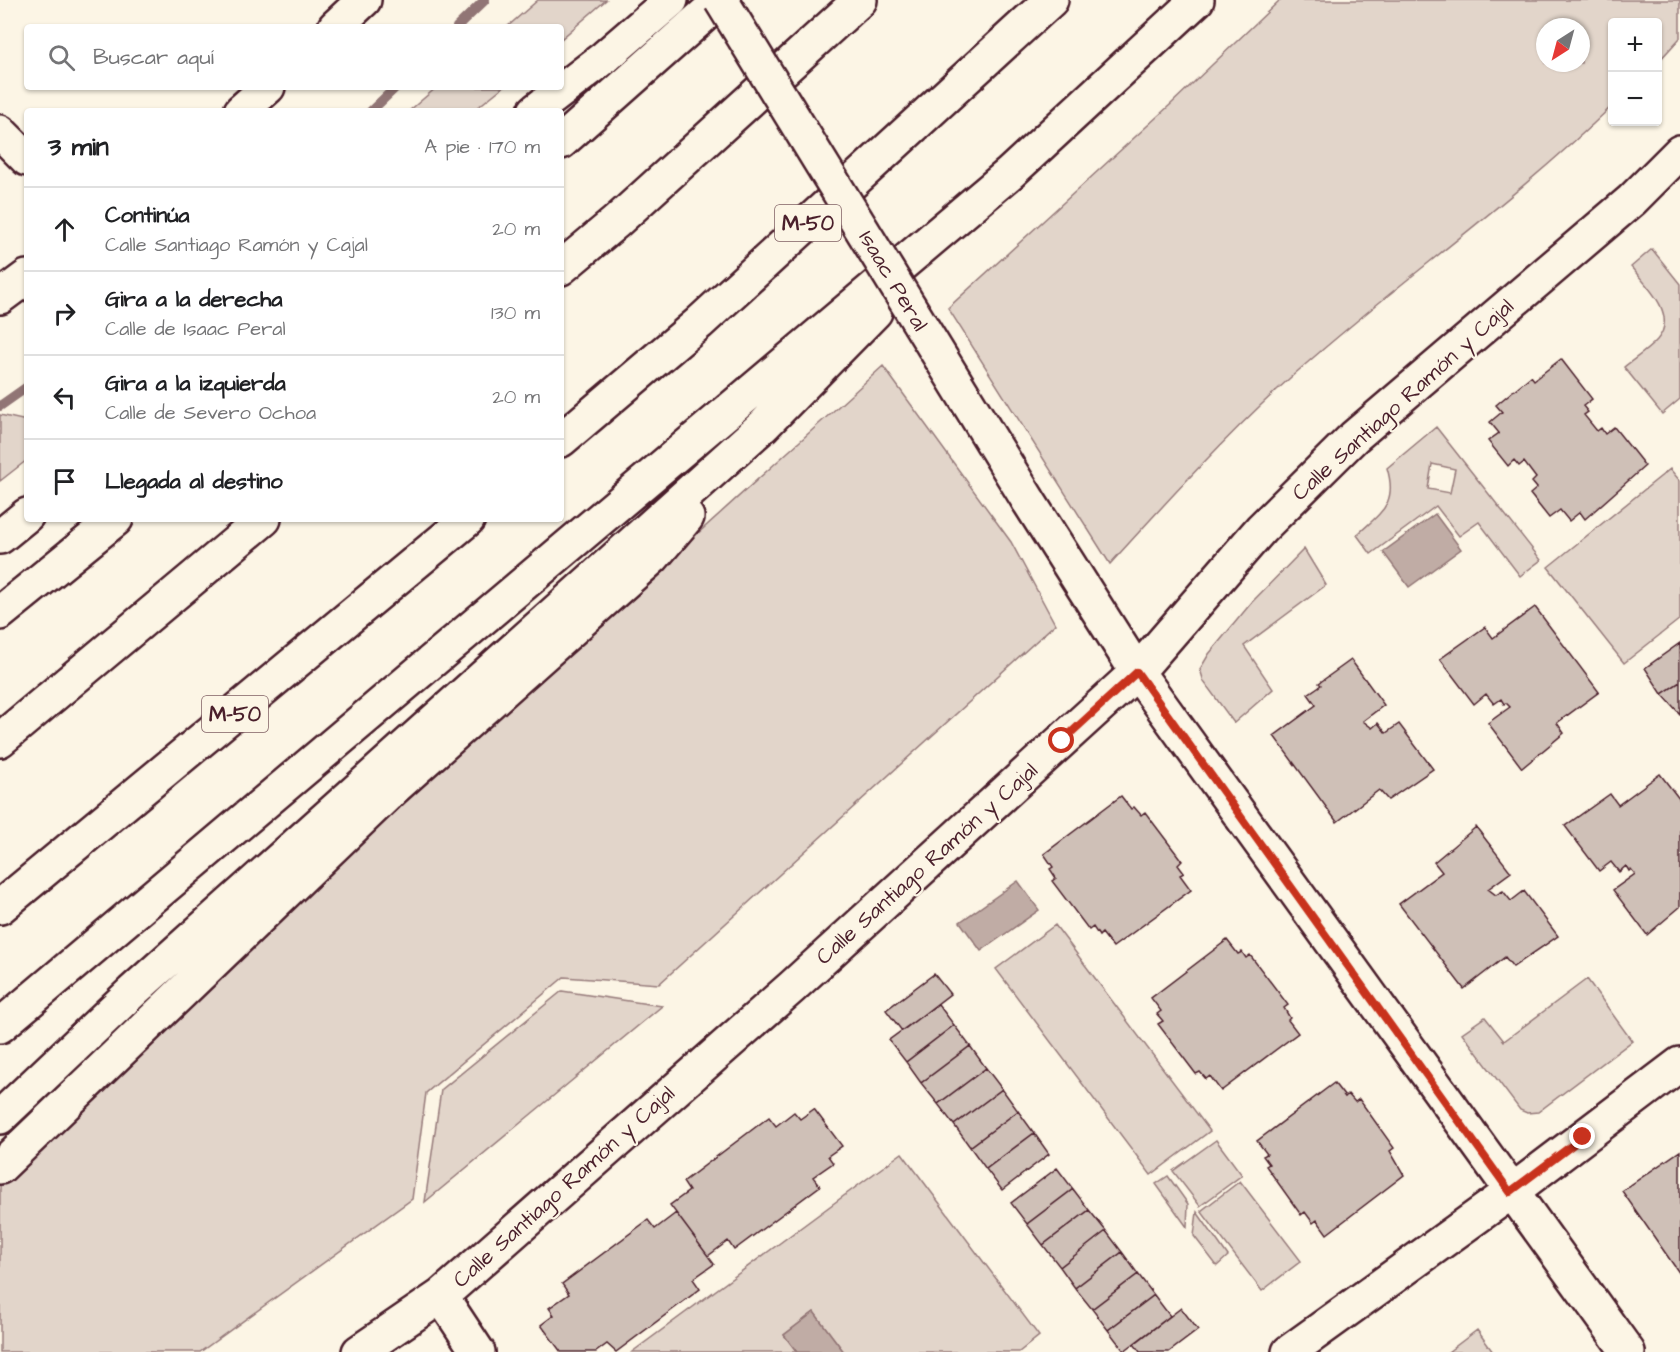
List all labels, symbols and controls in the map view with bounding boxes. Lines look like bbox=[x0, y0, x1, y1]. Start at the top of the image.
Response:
north arrow bbox=[1536, 18, 1590, 72]
map controls bbox=[1608, 18, 1662, 126]
button: + bbox=[1608, 18, 1662, 72]
search box bbox=[24, 24, 564, 90]
icon: search bbox=[45, 41, 78, 74]
text: Buscar aquí bbox=[93, 42, 214, 73]
button: − bbox=[1608, 72, 1662, 126]
text: 3 min bbox=[48, 129, 109, 165]
text: A pie · 170 m bbox=[424, 133, 540, 161]
text: Continúa bbox=[105, 200, 190, 231]
road number: M-50 bbox=[775, 205, 841, 241]
icon: ahead bbox=[48, 213, 81, 246]
text: 20 m bbox=[492, 215, 540, 243]
street label: Isaac Peral bbox=[851, 225, 935, 337]
text: Calle Santiago Ramón y Cajal bbox=[105, 231, 368, 259]
text: Gira a la derecha bbox=[105, 284, 282, 315]
street label: Calle Santiago Ramón y Cajal bbox=[1285, 292, 1521, 509]
icon: right bbox=[48, 297, 81, 330]
text: 130 m bbox=[491, 299, 540, 327]
text: Calle de Isaac Peral bbox=[105, 315, 286, 343]
text: Gira a la izquierda bbox=[105, 368, 286, 399]
icon: left bbox=[48, 381, 81, 414]
text: 20 m bbox=[492, 383, 540, 411]
text: Calle de Severo Ochoa bbox=[105, 399, 316, 427]
icon: arrive bbox=[48, 465, 81, 498]
text: Llegada al destino bbox=[105, 466, 283, 497]
road number: M-50 bbox=[202, 696, 268, 732]
route start bbox=[1048, 727, 1074, 753]
street label: Calle Santiago Ramón y Cajal bbox=[809, 756, 1045, 973]
street label: Calle Santiago Ramón y Cajal bbox=[446, 1079, 682, 1296]
route end bbox=[1569, 1123, 1595, 1149]

